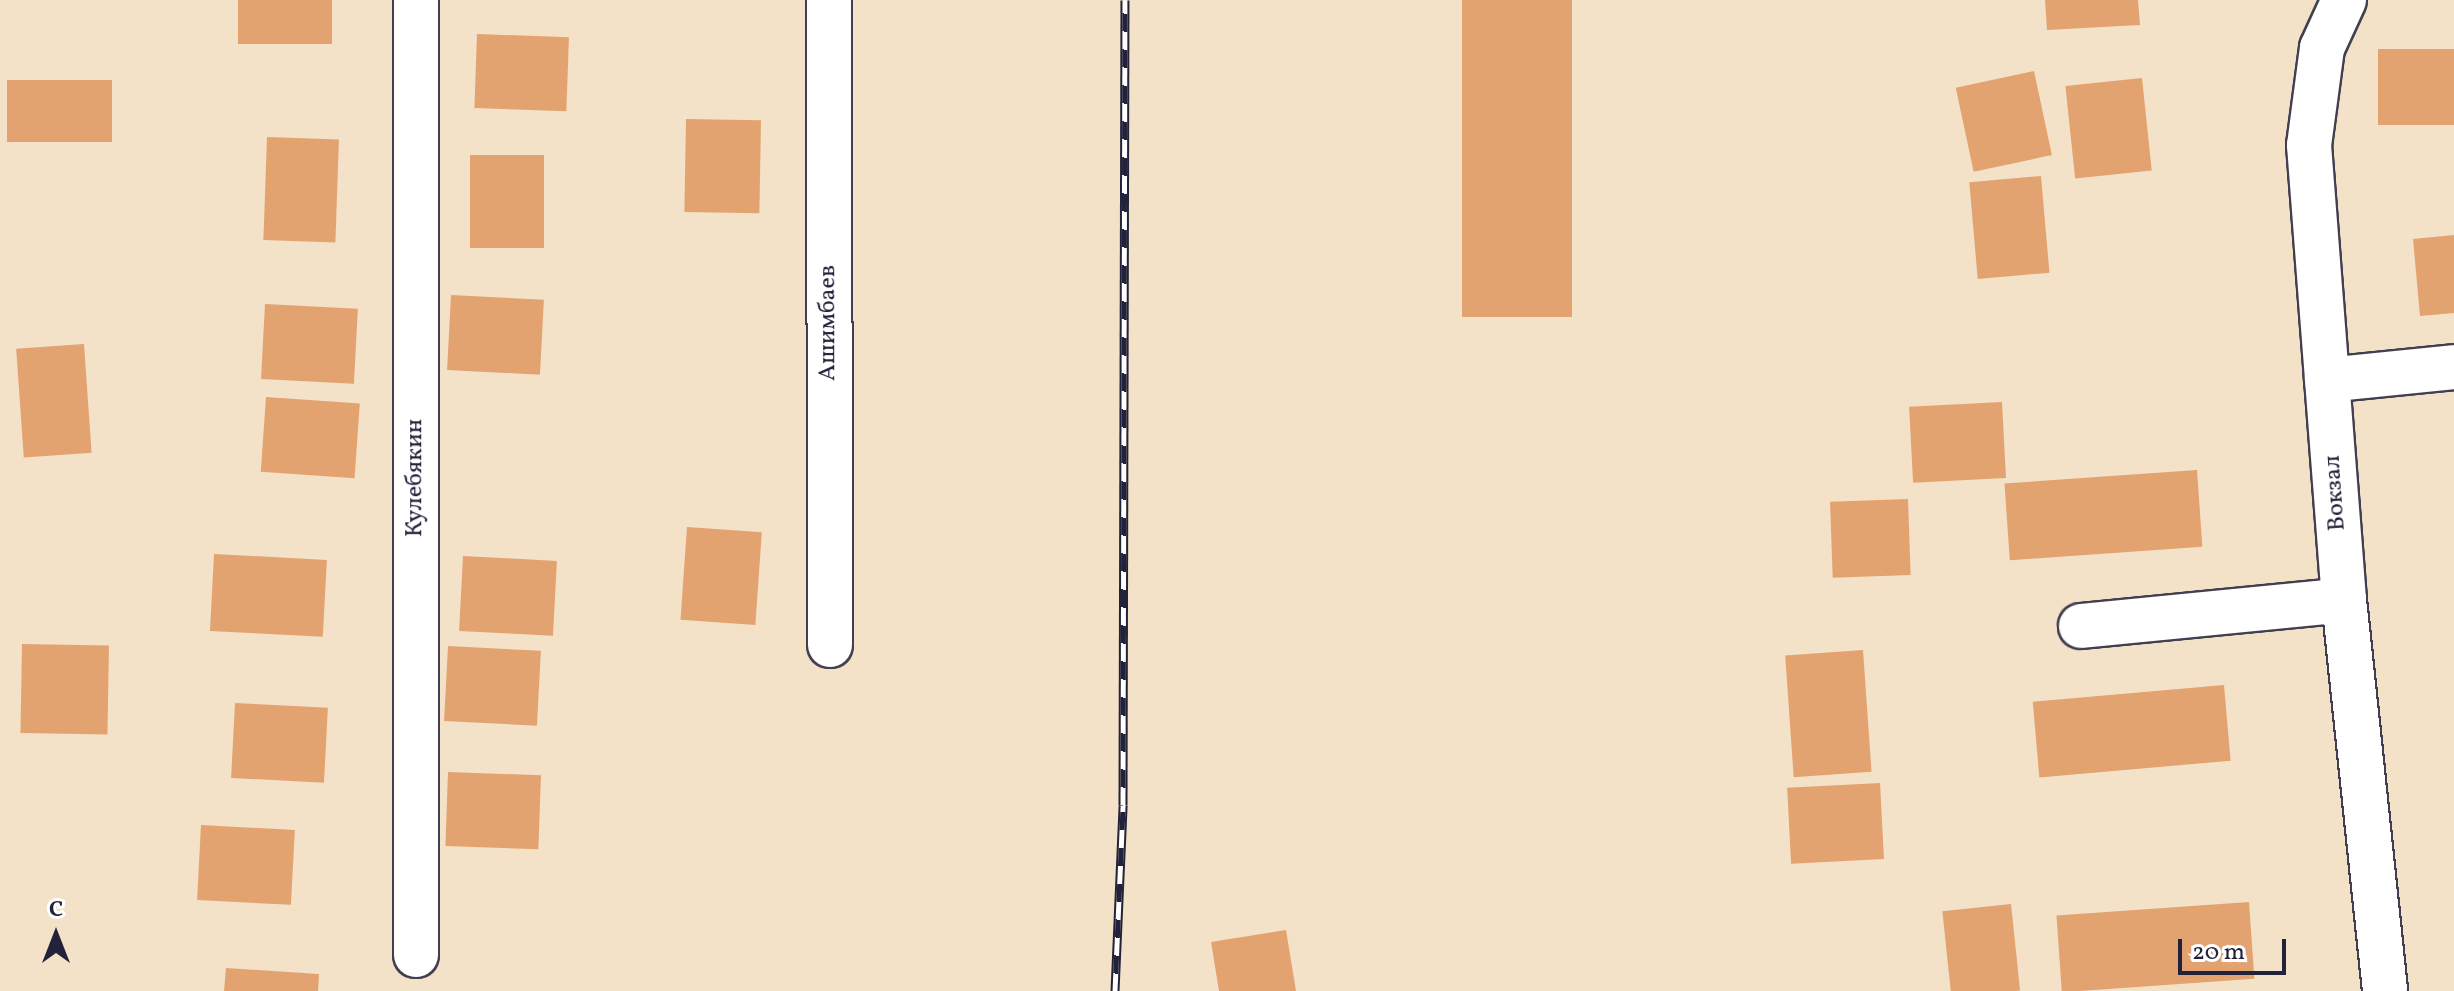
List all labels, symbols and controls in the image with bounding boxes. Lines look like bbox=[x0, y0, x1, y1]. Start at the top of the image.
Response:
street label: Ашимбаев bbox=[815, 265, 843, 381]
street label: Кулебякин bbox=[402, 419, 430, 537]
street label: Вокзал bbox=[2319, 454, 2353, 532]
north arrow bbox=[16, 895, 96, 975]
text: С bbox=[49, 895, 63, 926]
scale bar bbox=[2182, 923, 2290, 973]
text: 20 m bbox=[2192, 936, 2245, 970]

